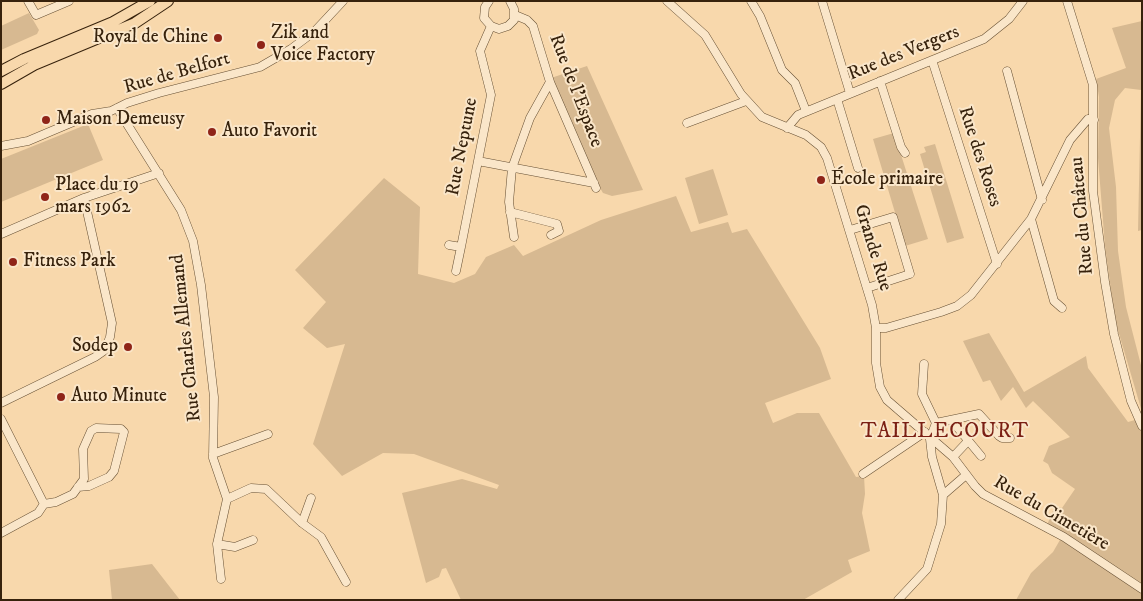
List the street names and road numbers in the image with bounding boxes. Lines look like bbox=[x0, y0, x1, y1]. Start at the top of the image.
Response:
street label: Rue des Vergers bbox=[845, 21, 963, 87]
street label: Rue de l'Espace bbox=[543, 31, 607, 151]
street label: Rue de Belfort bbox=[121, 48, 233, 100]
street label: Rue Neptune bbox=[442, 96, 484, 198]
street label: Rue des Roses bbox=[952, 104, 1006, 210]
street label: Rue du Château bbox=[1066, 156, 1100, 276]
street label: Grande Rue bbox=[848, 202, 896, 294]
street label: Rue Charles Allemand bbox=[167, 253, 207, 423]
street label: Rue du Cimetière bbox=[989, 472, 1113, 556]

